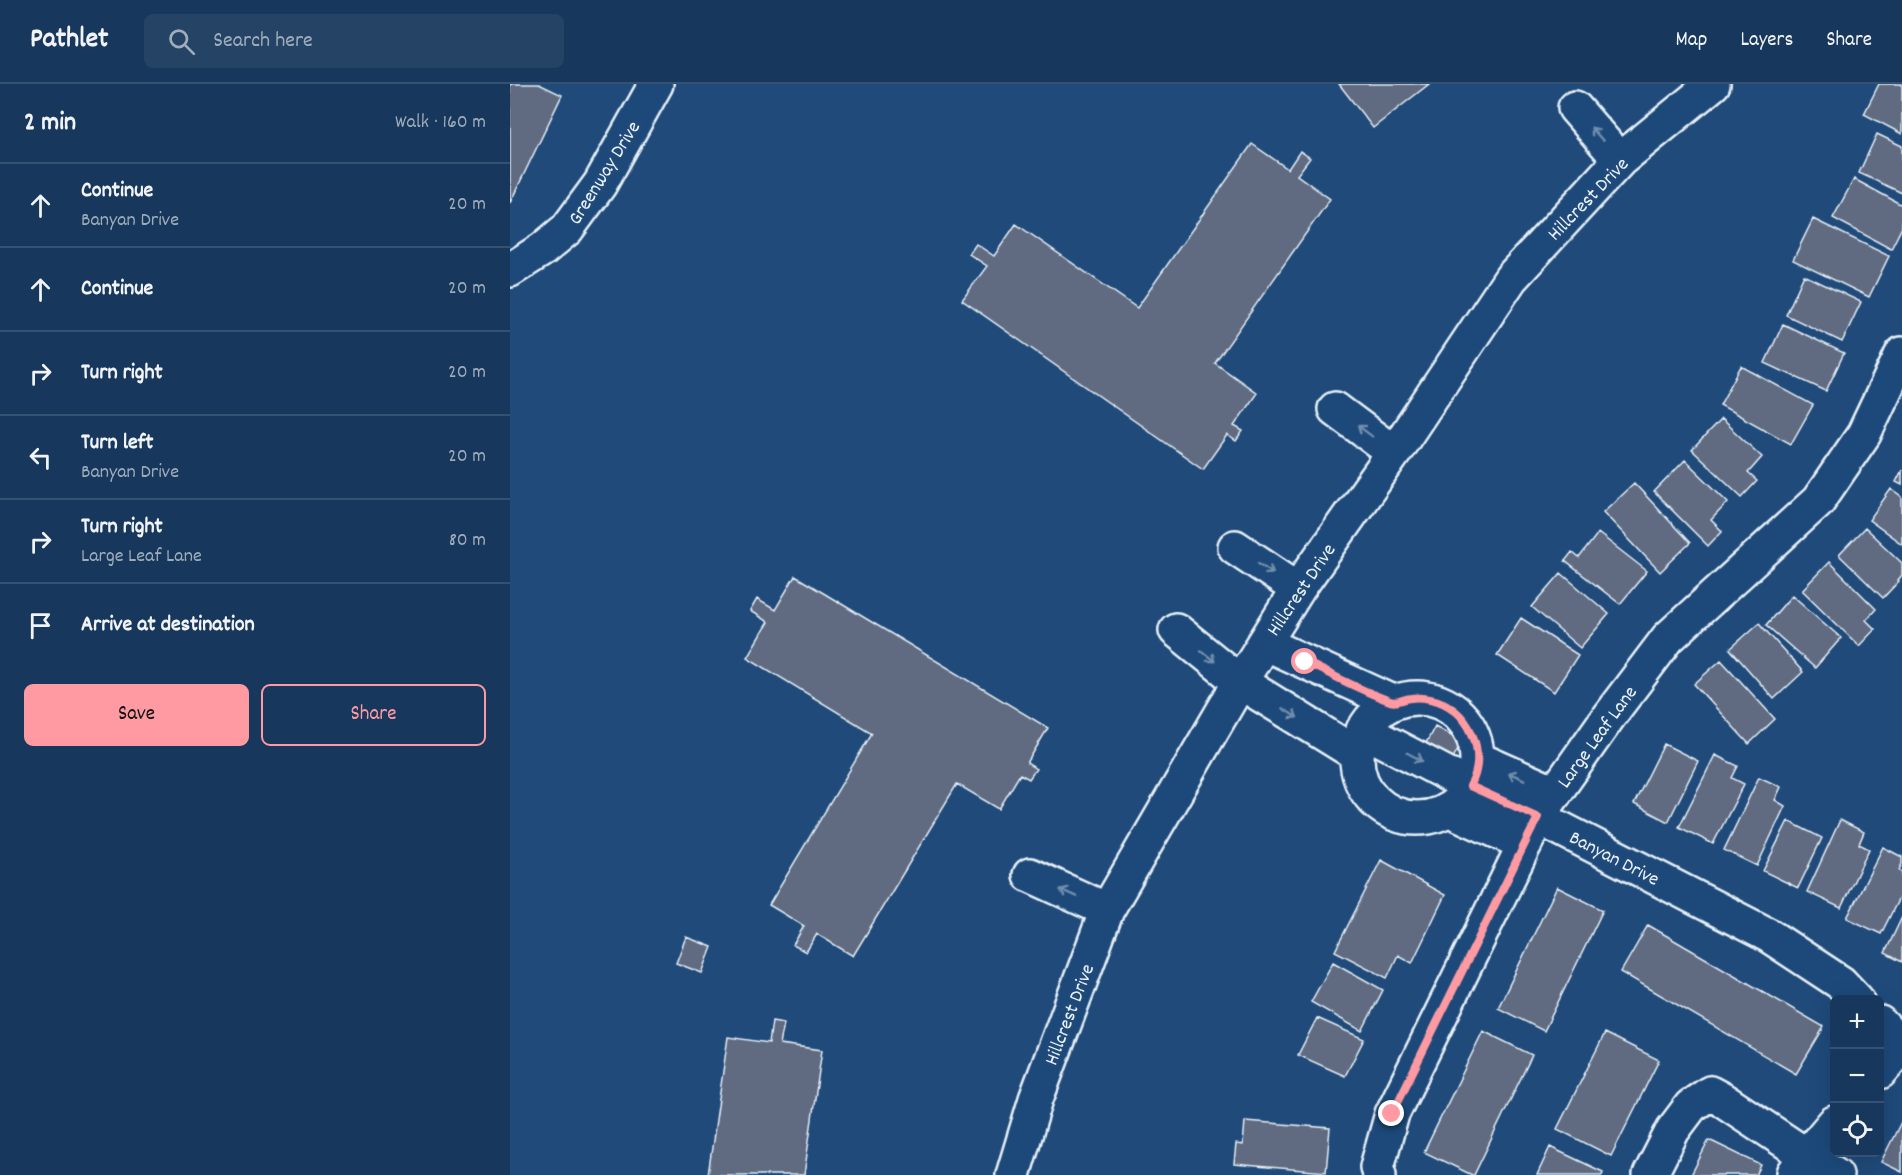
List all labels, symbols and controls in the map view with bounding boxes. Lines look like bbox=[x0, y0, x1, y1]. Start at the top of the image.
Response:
search box bbox=[144, 14, 564, 68]
text: Pathlet bbox=[30, 21, 108, 61]
icon: search bbox=[165, 25, 198, 58]
text: Search here bbox=[213, 26, 313, 57]
text: Map bbox=[1676, 26, 1707, 56]
text: Layers bbox=[1740, 26, 1793, 56]
text: Share bbox=[1826, 26, 1872, 56]
text: 2 min bbox=[24, 105, 76, 142]
text: Walk · 160 m bbox=[395, 109, 486, 137]
street label: Greenway Drive bbox=[562, 116, 649, 231]
one-way arrow bbox=[1591, 126, 1604, 142]
street label: Hillcrest Drive bbox=[1542, 152, 1636, 248]
text: Continue bbox=[81, 176, 153, 207]
icon: ahead bbox=[24, 189, 57, 222]
text: 20 m bbox=[448, 191, 486, 219]
text: Banyan Drive bbox=[81, 207, 179, 235]
icon: ahead bbox=[24, 273, 57, 306]
text: Continue bbox=[81, 274, 153, 305]
text: 20 m bbox=[448, 275, 486, 303]
icon: right bbox=[24, 357, 57, 390]
text: Turn right bbox=[81, 358, 163, 389]
text: 20 m bbox=[448, 359, 486, 387]
one-way arrow bbox=[1357, 424, 1373, 437]
text: Turn left bbox=[81, 428, 153, 459]
icon: left bbox=[24, 441, 57, 474]
text: 20 m bbox=[448, 443, 486, 471]
text: Banyan Drive bbox=[81, 459, 179, 487]
text: Turn right bbox=[81, 512, 163, 543]
icon: right bbox=[24, 525, 57, 558]
text: 80 m bbox=[449, 527, 486, 555]
street label: Hillcrest Drive bbox=[1261, 538, 1344, 643]
text: Large Leaf Lane bbox=[81, 543, 202, 571]
one-way arrow bbox=[1258, 562, 1274, 574]
icon: arrive bbox=[24, 609, 57, 642]
text: Arrive at destination bbox=[81, 610, 255, 641]
route start bbox=[1291, 648, 1317, 674]
one-way arrow bbox=[1200, 649, 1215, 663]
street label: Large Leaf Lane bbox=[1552, 681, 1645, 795]
button: Save bbox=[24, 684, 249, 746]
button: Share bbox=[261, 684, 486, 746]
one-way arrow bbox=[1281, 707, 1298, 719]
one-way arrow bbox=[1406, 751, 1423, 763]
one-way arrow bbox=[1508, 770, 1526, 781]
street label: Banyan Drive bbox=[1564, 825, 1664, 894]
one-way arrow bbox=[1060, 886, 1078, 898]
street label: Hillcrest Drive bbox=[1039, 960, 1103, 1070]
map controls bbox=[1830, 995, 1884, 1157]
button: + bbox=[1830, 995, 1884, 1049]
button: − bbox=[1830, 1049, 1884, 1103]
route end bbox=[1378, 1100, 1404, 1126]
button: locate bbox=[1830, 1103, 1884, 1157]

